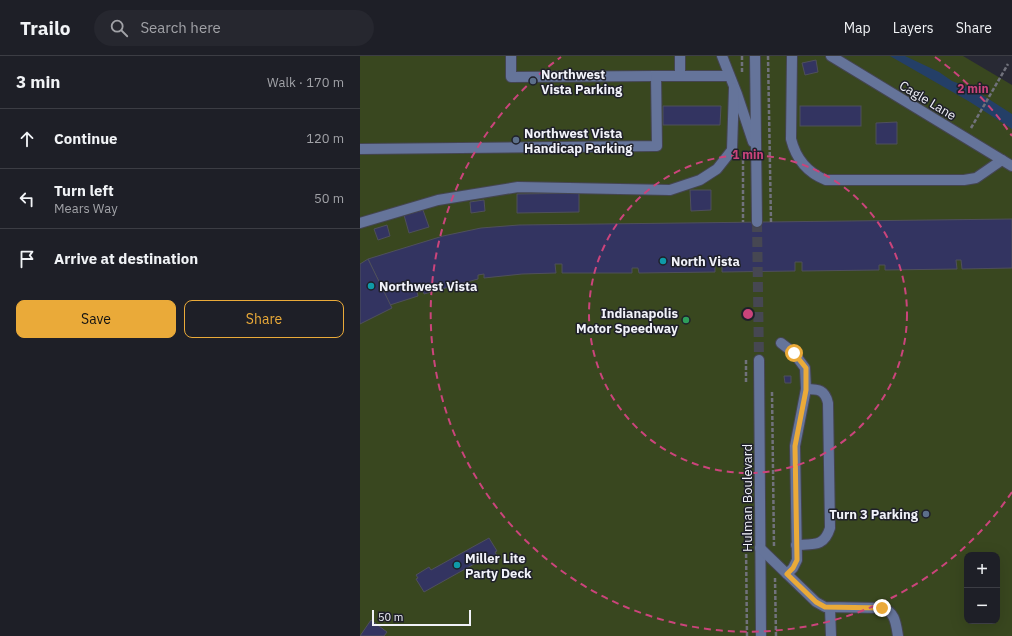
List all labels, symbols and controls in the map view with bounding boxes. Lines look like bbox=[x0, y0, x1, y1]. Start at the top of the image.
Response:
search box bbox=[94, 10, 374, 46]
text: Trailo bbox=[20, 16, 70, 40]
icon: search bbox=[108, 17, 130, 39]
text: Search here bbox=[140, 18, 221, 37]
text: Map bbox=[844, 19, 871, 37]
text: Layers bbox=[893, 19, 934, 37]
text: Share bbox=[956, 19, 992, 37]
place label: Northwest Vista Parking bbox=[541, 66, 623, 98]
text: 3 min bbox=[16, 71, 60, 93]
text: Walk · 170 m bbox=[267, 74, 344, 91]
marker: Northwest Vista Parking bbox=[528, 76, 538, 86]
street label: Cagle Lane bbox=[896, 77, 959, 124]
text: 2 min bbox=[957, 81, 989, 96]
place label: Northwest Vista Handicap Parking bbox=[524, 125, 633, 157]
icon: ahead bbox=[16, 128, 38, 150]
text: Continue bbox=[54, 129, 118, 148]
text: 120 m bbox=[306, 130, 344, 147]
marker: Northwest Vista Handicap Parking bbox=[511, 135, 521, 145]
text: 1 min bbox=[732, 147, 764, 162]
text: Turn left bbox=[54, 181, 114, 200]
icon: left bbox=[16, 188, 38, 210]
text: 50 m bbox=[314, 190, 344, 207]
text: Mears Way bbox=[54, 200, 118, 217]
icon: arrive bbox=[16, 248, 38, 270]
text: Arrive at destination bbox=[54, 249, 198, 268]
place label: North Vista bbox=[671, 253, 740, 270]
marker: North Vista bbox=[658, 256, 668, 266]
place label: Northwest Vista bbox=[379, 278, 477, 295]
marker: Northwest Vista bbox=[366, 281, 376, 291]
button: Save bbox=[16, 300, 176, 338]
button: Share bbox=[184, 300, 344, 338]
place label: Indianapolis Motor Speedway bbox=[576, 305, 678, 337]
centre of rings bbox=[741, 307, 755, 321]
marker: Indianapolis Motor Speedway bbox=[681, 315, 691, 325]
route start bbox=[785, 344, 803, 362]
street label: Hulman Boulevard bbox=[739, 444, 756, 552]
place label: Turn 3 Parking bbox=[829, 506, 919, 523]
marker: Turn 3 Parking bbox=[921, 509, 931, 519]
place label: Miller Lite Party Deck bbox=[465, 550, 532, 582]
map controls bbox=[964, 552, 1000, 624]
button: + bbox=[964, 552, 1000, 588]
marker: Miller Lite Party Deck bbox=[452, 560, 462, 570]
button: − bbox=[964, 588, 1000, 624]
route end bbox=[873, 599, 891, 617]
scale bar bbox=[372, 608, 471, 627]
text: 50 m bbox=[378, 610, 403, 624]

